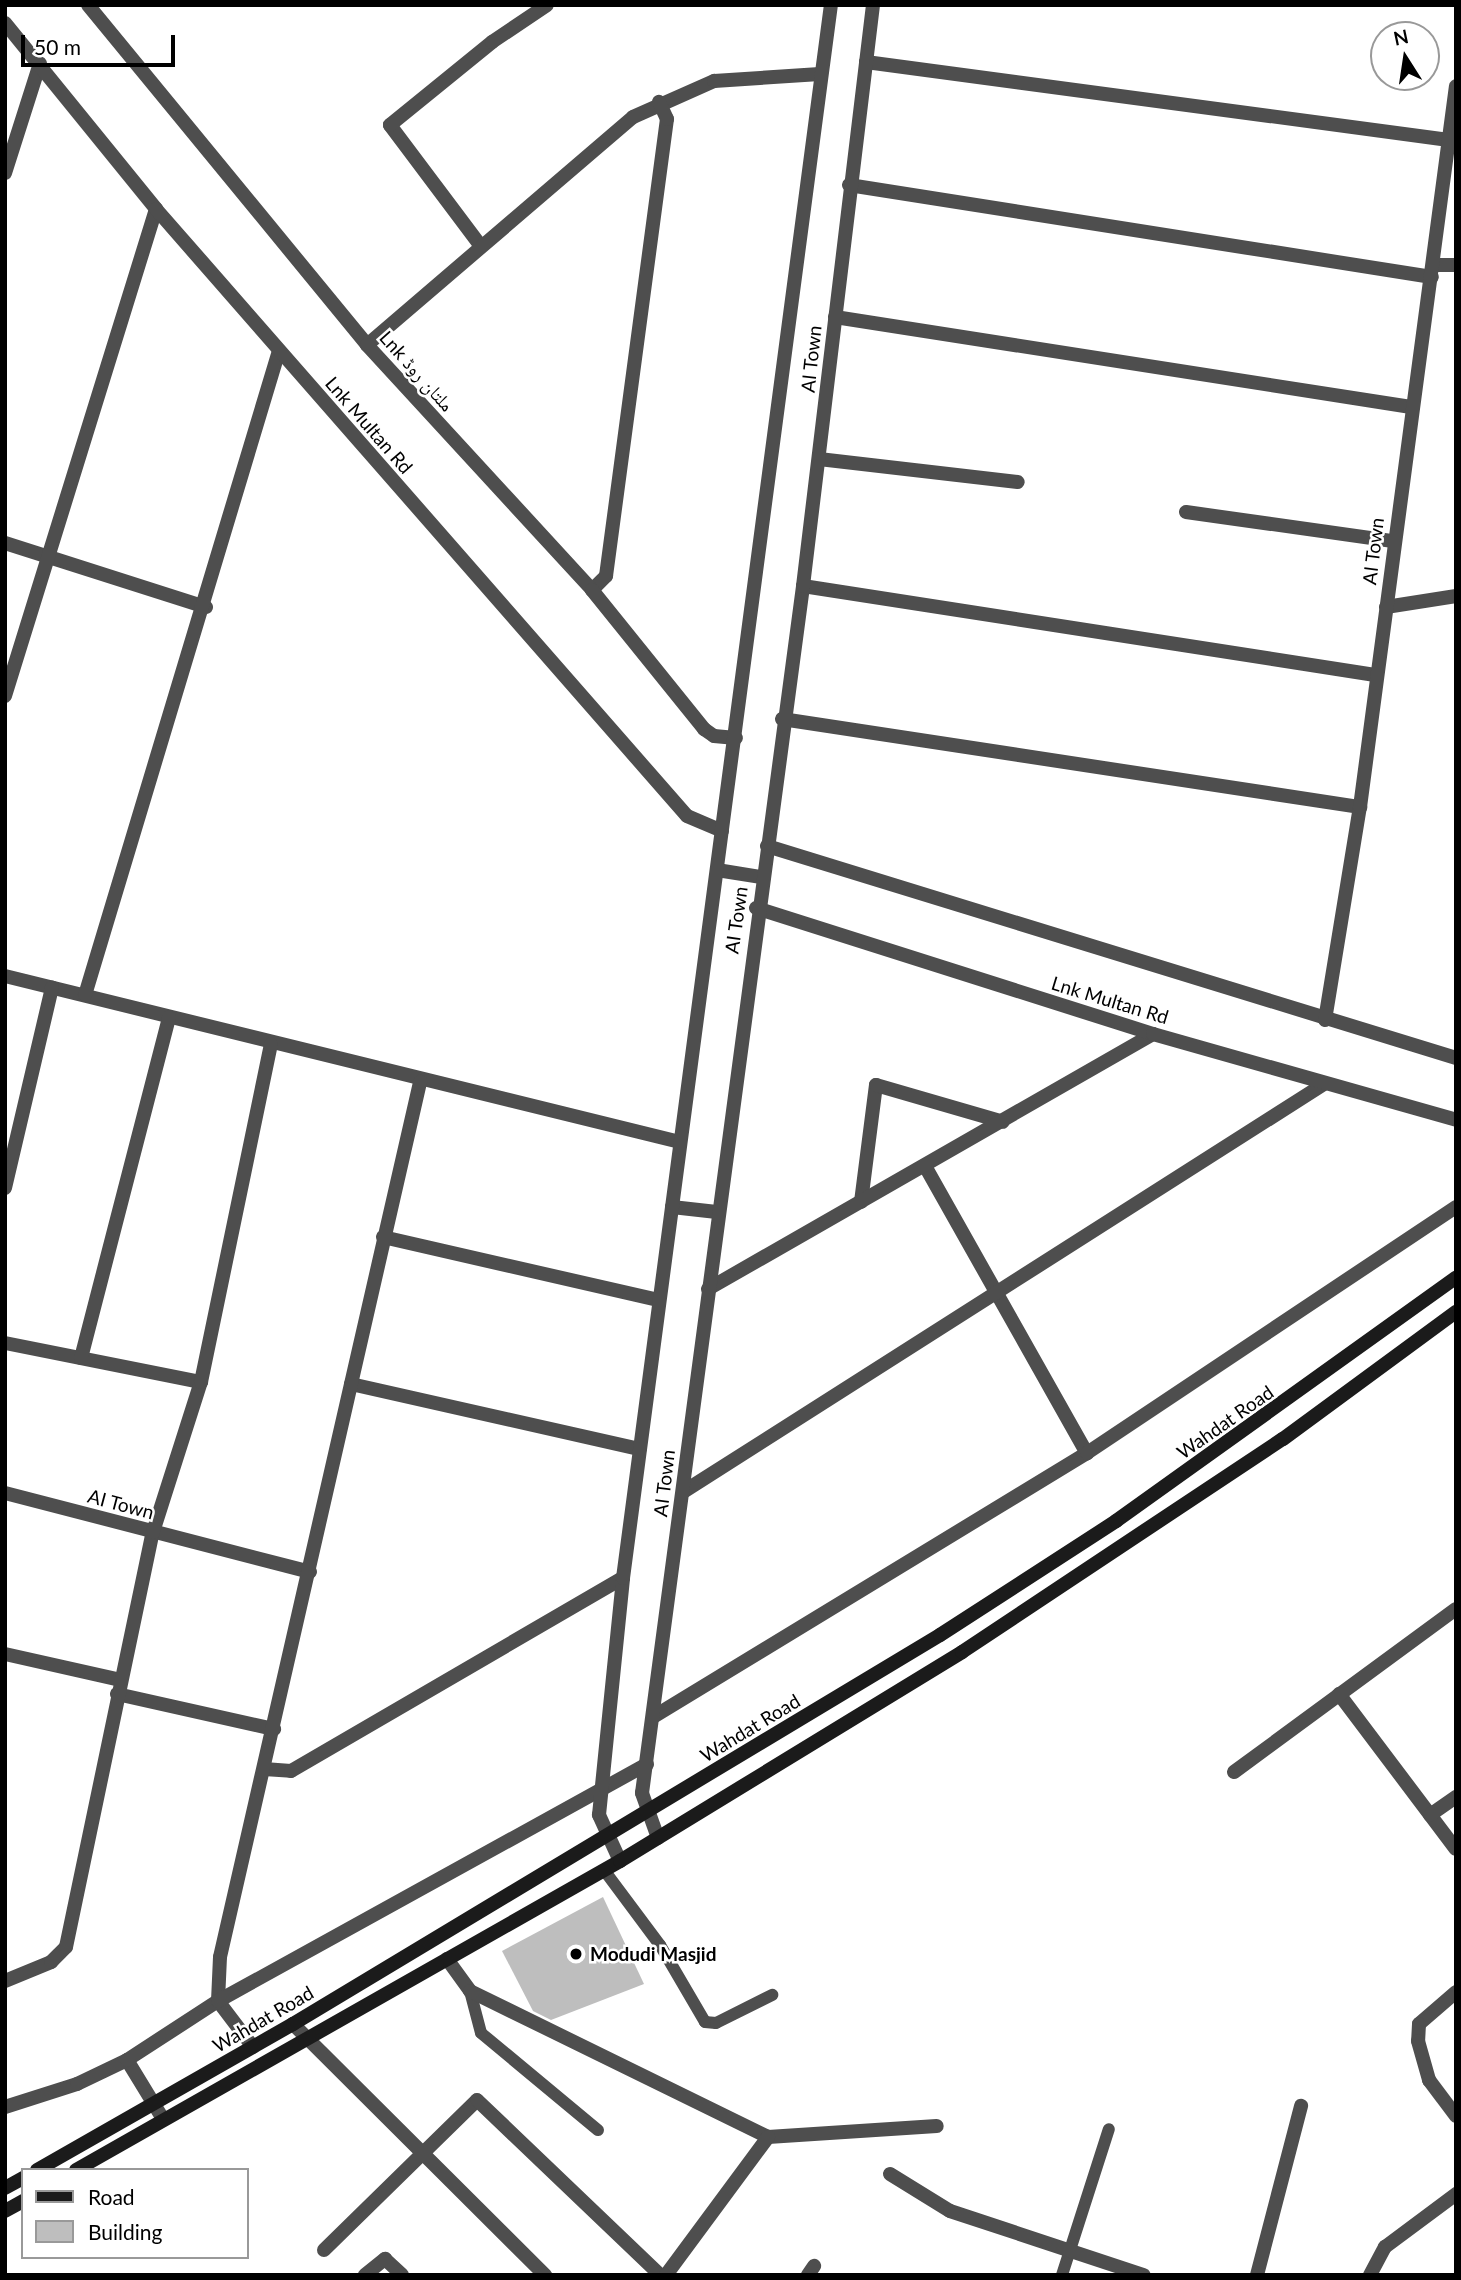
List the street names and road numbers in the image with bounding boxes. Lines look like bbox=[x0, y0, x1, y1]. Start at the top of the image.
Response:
street label: AI Town bbox=[796, 324, 826, 394]
street label: Lnk ملتان روڈ bbox=[375, 326, 459, 416]
street label: Lnk Multan Rd bbox=[321, 372, 417, 478]
street label: AI Town bbox=[1358, 516, 1388, 586]
street label: AI Town bbox=[720, 885, 752, 955]
street label: Lnk Multan Rd bbox=[1049, 971, 1171, 1029]
street label: Wahdat Road bbox=[1172, 1380, 1278, 1464]
street label: AI Town bbox=[649, 1448, 679, 1518]
street label: AI Town bbox=[85, 1484, 157, 1524]
street label: Wahdat Road bbox=[696, 1689, 804, 1767]
street label: Wahdat Road bbox=[209, 1981, 317, 2057]

